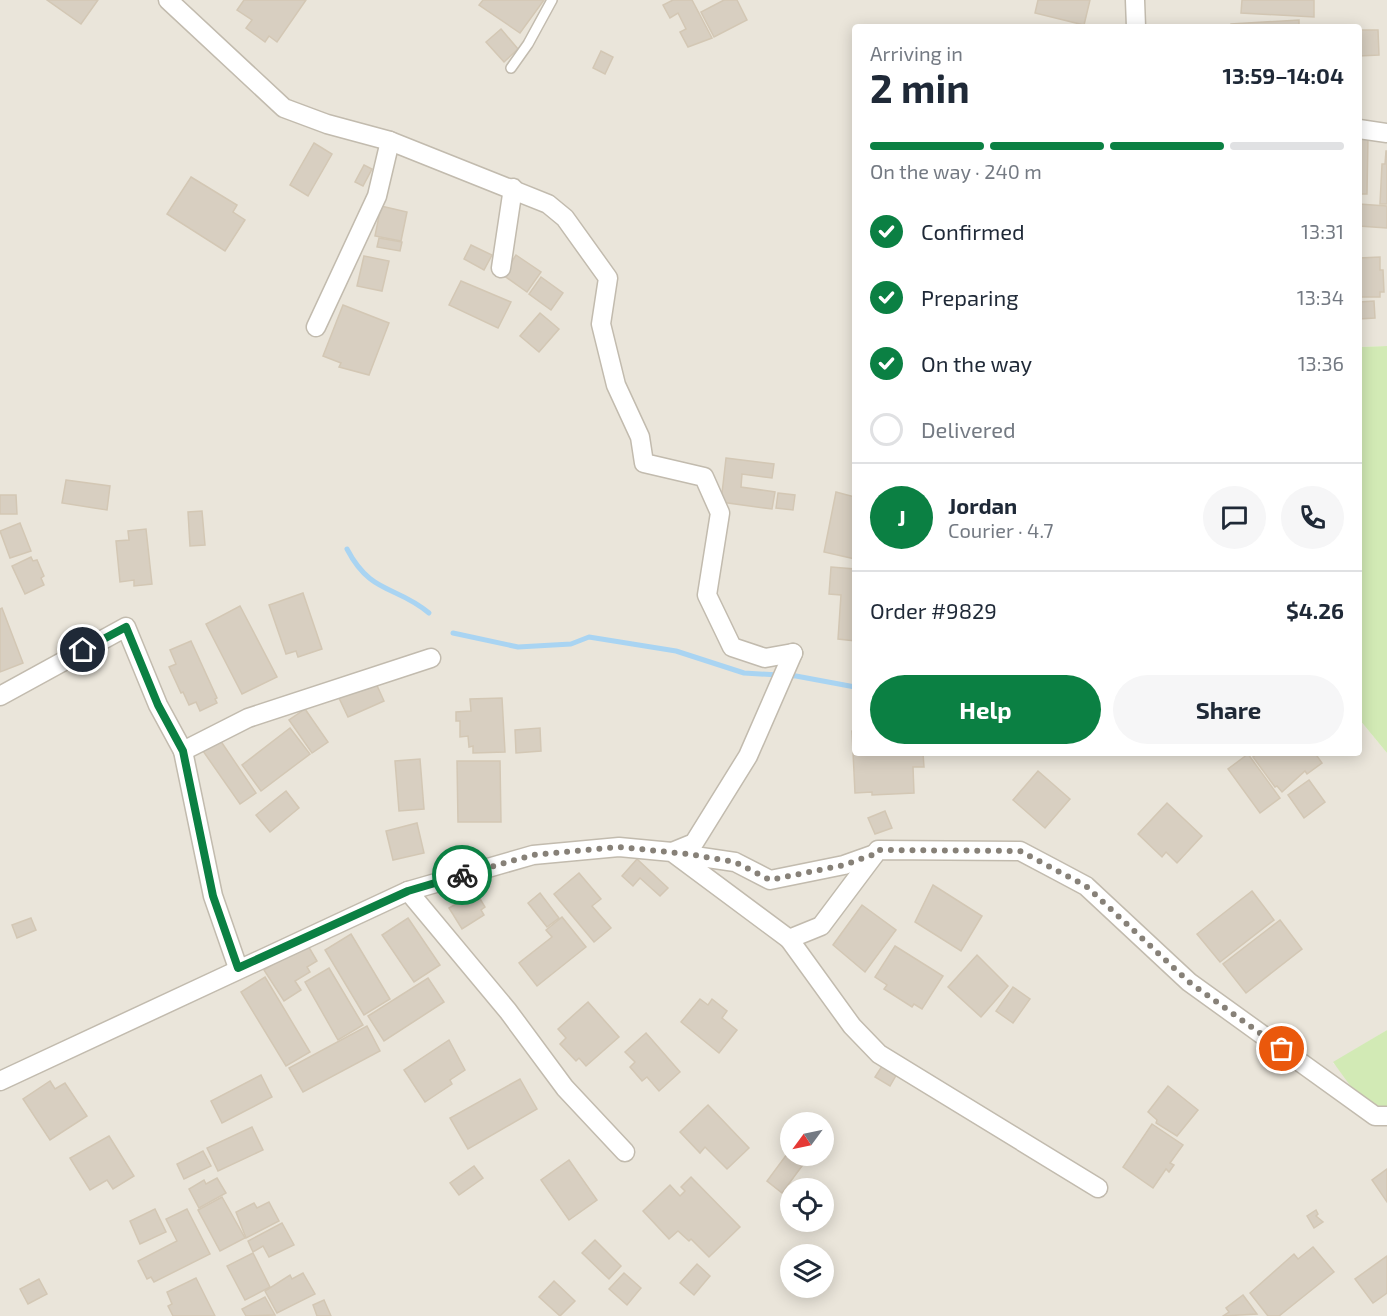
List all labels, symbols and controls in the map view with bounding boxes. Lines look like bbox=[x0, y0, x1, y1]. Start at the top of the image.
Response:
text: Arriving in bbox=[870, 41, 963, 65]
text: 13:59–14:04 bbox=[1223, 62, 1344, 88]
text: 2 min bbox=[870, 64, 970, 111]
text: On the way · 240 m bbox=[870, 159, 1042, 183]
icon: check bbox=[870, 215, 903, 248]
text: Confirmed bbox=[921, 218, 1025, 244]
text: 13:31 bbox=[1301, 219, 1344, 243]
icon: check bbox=[870, 281, 903, 314]
text: Preparing bbox=[921, 284, 1019, 310]
text: 13:34 bbox=[1297, 285, 1344, 309]
icon: check bbox=[870, 347, 903, 380]
text: On the way bbox=[921, 350, 1032, 376]
text: 13:36 bbox=[1298, 351, 1344, 375]
text: Delivered bbox=[921, 416, 1016, 442]
button: chat bbox=[1203, 486, 1266, 549]
button: phone bbox=[1281, 486, 1344, 549]
text: Jordan bbox=[948, 492, 1017, 518]
text: J bbox=[897, 504, 906, 530]
text: Courier · 4.7 bbox=[948, 518, 1054, 542]
text: Order #9829 bbox=[870, 597, 997, 623]
text: $4.26 bbox=[1286, 597, 1344, 623]
pin bbox=[57, 624, 108, 675]
icon: home bbox=[66, 633, 99, 666]
button: Help bbox=[870, 675, 1101, 744]
button: Share bbox=[1113, 675, 1344, 744]
courier bbox=[432, 845, 492, 905]
icon: bike bbox=[446, 859, 479, 892]
pin bbox=[1256, 1023, 1307, 1074]
icon: bag bbox=[1265, 1032, 1298, 1065]
north arrow bbox=[780, 1112, 834, 1166]
map controls bbox=[780, 1112, 834, 1298]
button: locate bbox=[780, 1178, 834, 1232]
button: layers bbox=[780, 1244, 834, 1298]

